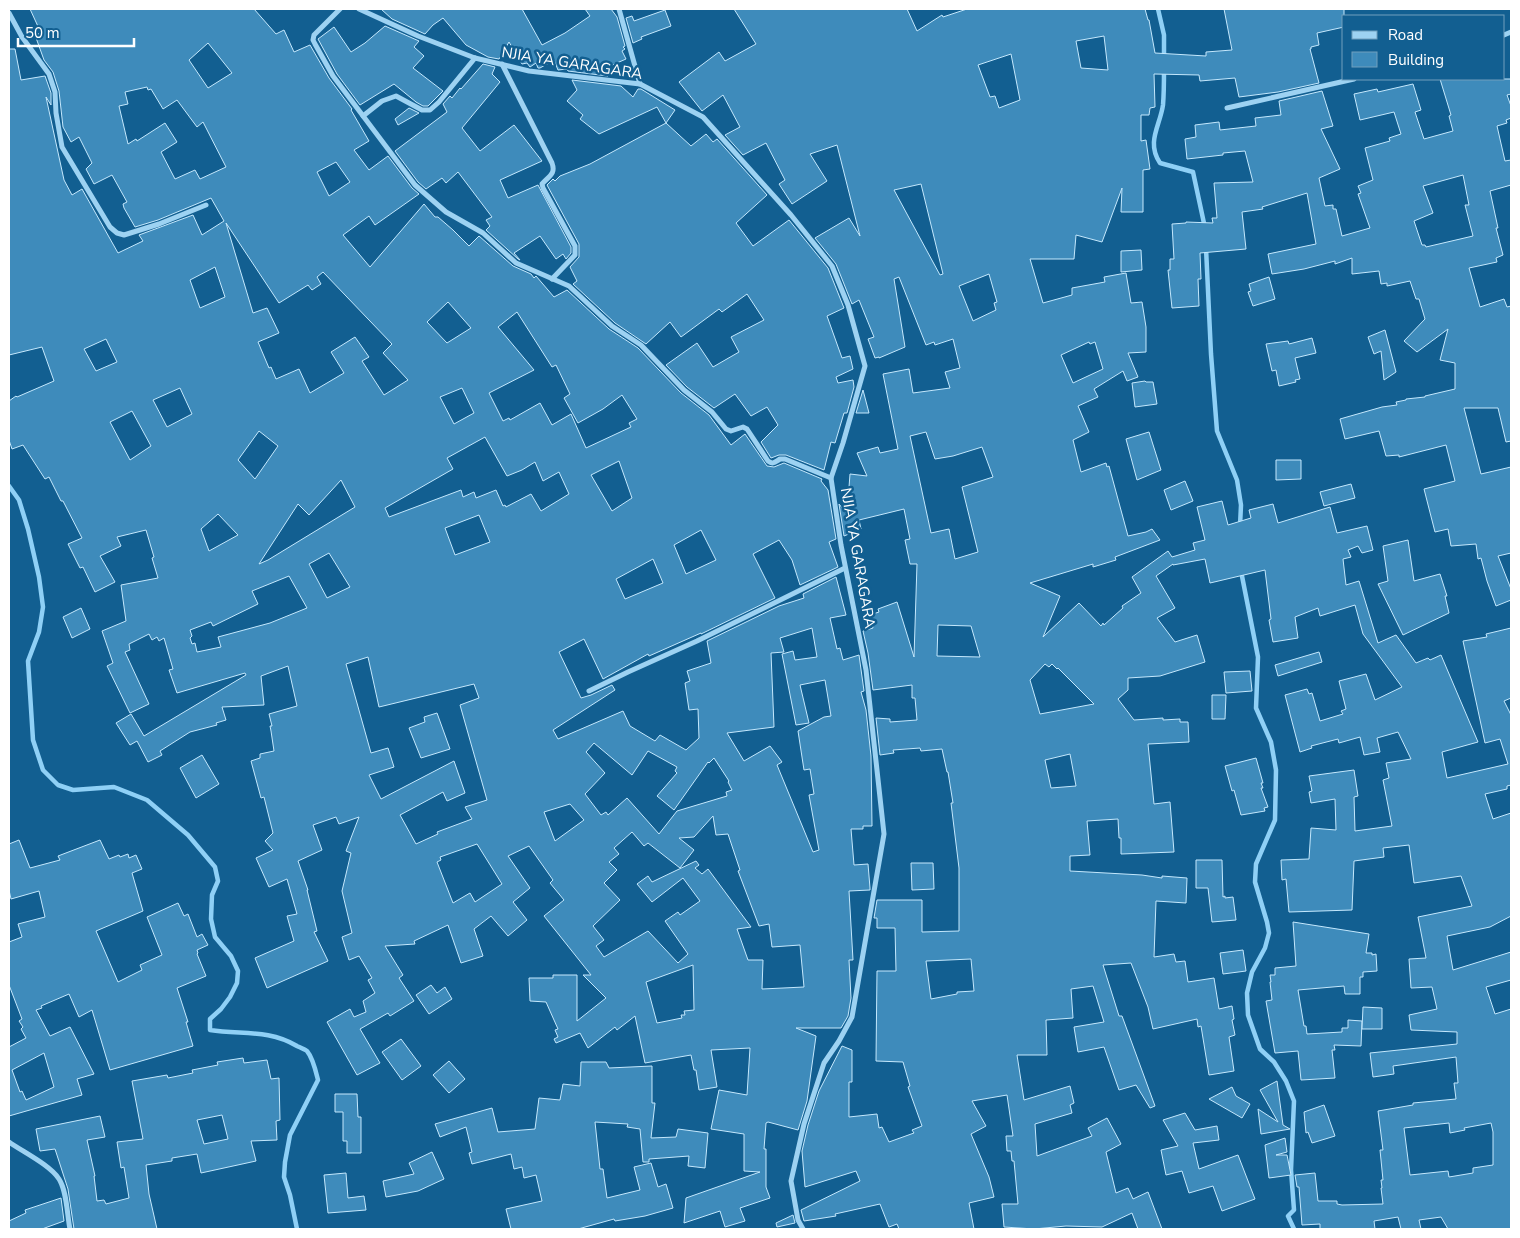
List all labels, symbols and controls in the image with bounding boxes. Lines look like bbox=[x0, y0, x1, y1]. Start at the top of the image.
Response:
scale bar bbox=[18, 15, 134, 47]
legend bbox=[1342, 15, 1505, 80]
text: 50 m bbox=[25, 23, 60, 43]
text: Road bbox=[1388, 25, 1423, 45]
street label: NJIA YA GARAGARA bbox=[500, 42, 644, 84]
text: Building bbox=[1388, 50, 1444, 70]
street label: NJIA YA GARAGARA bbox=[836, 486, 880, 630]

